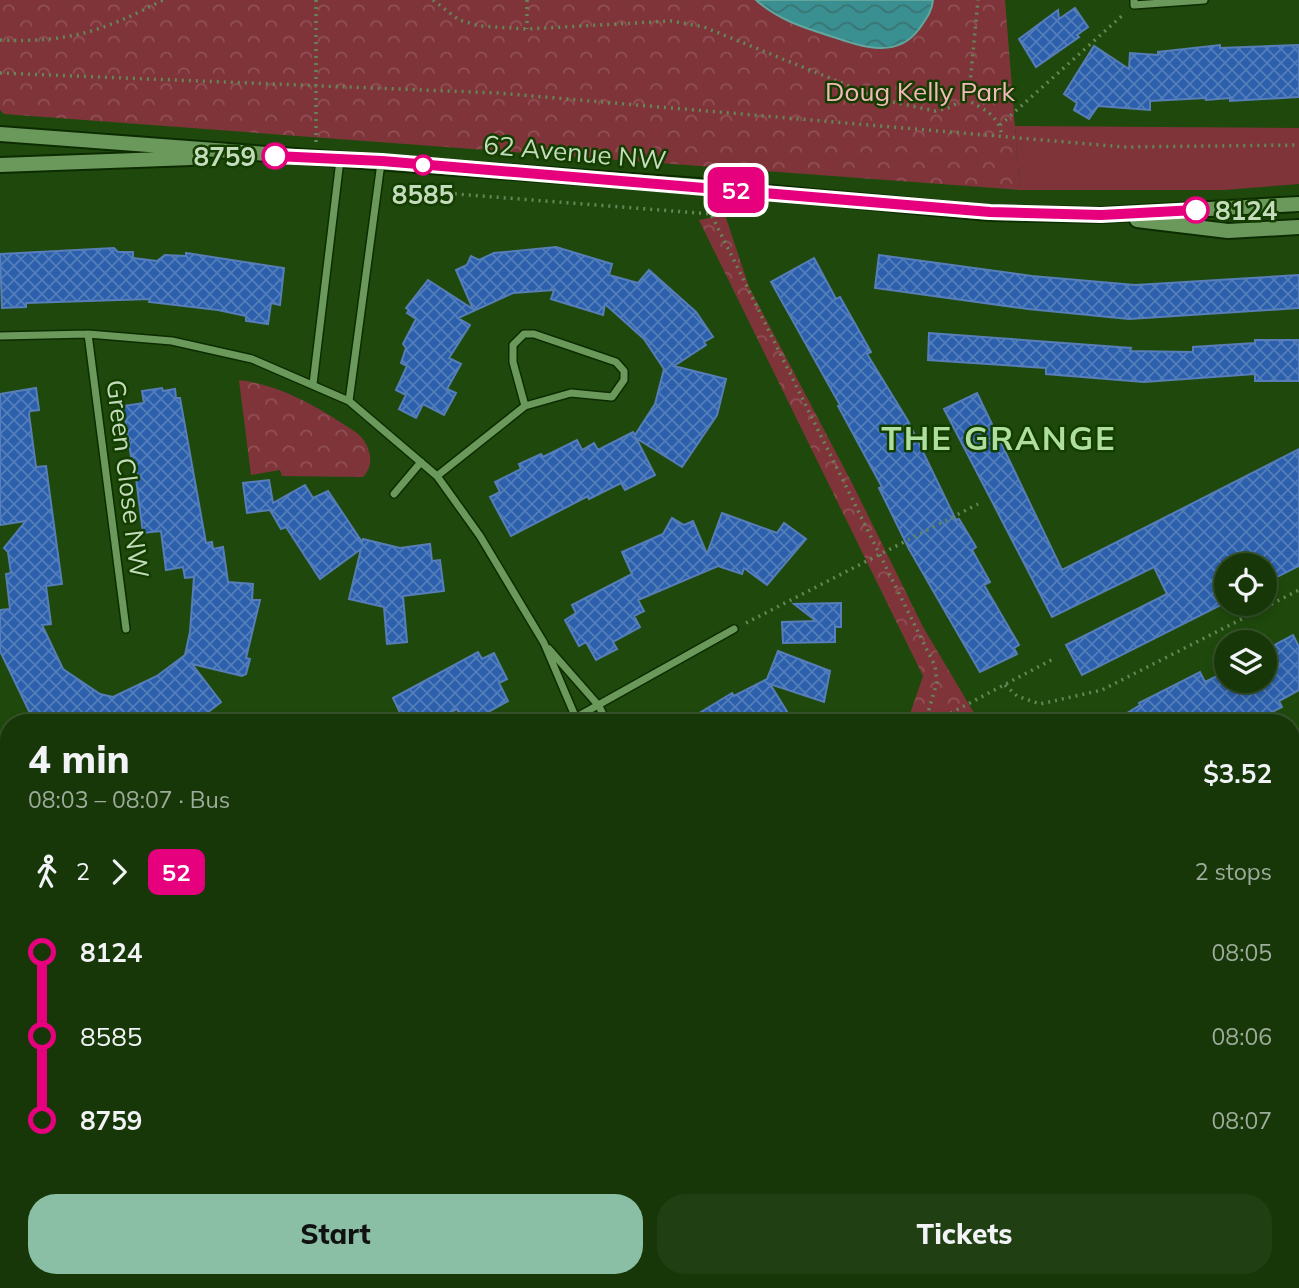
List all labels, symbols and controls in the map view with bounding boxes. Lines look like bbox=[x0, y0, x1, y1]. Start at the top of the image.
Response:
park label: Doug Kelly Park bbox=[825, 75, 1015, 108]
street label: 62 Avenue NW bbox=[482, 128, 668, 176]
place label: 8759 bbox=[194, 140, 256, 173]
marker: 8759 bbox=[262, 143, 288, 169]
marker: 8585 bbox=[413, 155, 433, 175]
line badge: 52 bbox=[704, 167, 768, 213]
text: 52 bbox=[722, 175, 750, 205]
place label: 8585 bbox=[392, 178, 454, 211]
place label: 8124 bbox=[1215, 194, 1278, 227]
marker: 8124 bbox=[1183, 197, 1209, 223]
street label: Green Close NW bbox=[99, 378, 157, 580]
district label: THE GRANGE bbox=[881, 417, 1117, 458]
map controls bbox=[1214, 553, 1277, 693]
button: locate bbox=[1214, 553, 1277, 616]
button: layers bbox=[1214, 630, 1277, 693]
text: 4 min bbox=[28, 735, 130, 783]
text: $3.52 bbox=[1203, 757, 1272, 790]
text: 08:03 – 08:07 · Bus bbox=[28, 785, 230, 814]
icon: walk bbox=[28, 853, 66, 891]
icon: forward bbox=[100, 853, 138, 891]
text: 2 bbox=[76, 857, 90, 886]
text: 52 bbox=[162, 857, 191, 887]
text: 2 stops bbox=[1195, 857, 1272, 886]
text: 8124 bbox=[80, 936, 142, 969]
text: 08:05 bbox=[1212, 938, 1272, 967]
text: 8585 bbox=[80, 1020, 142, 1053]
text: 08:06 bbox=[1212, 1022, 1272, 1051]
text: 8759 bbox=[80, 1104, 142, 1137]
text: 08:07 bbox=[1212, 1106, 1272, 1135]
button: Start bbox=[28, 1194, 643, 1274]
button: Tickets bbox=[657, 1194, 1272, 1274]

